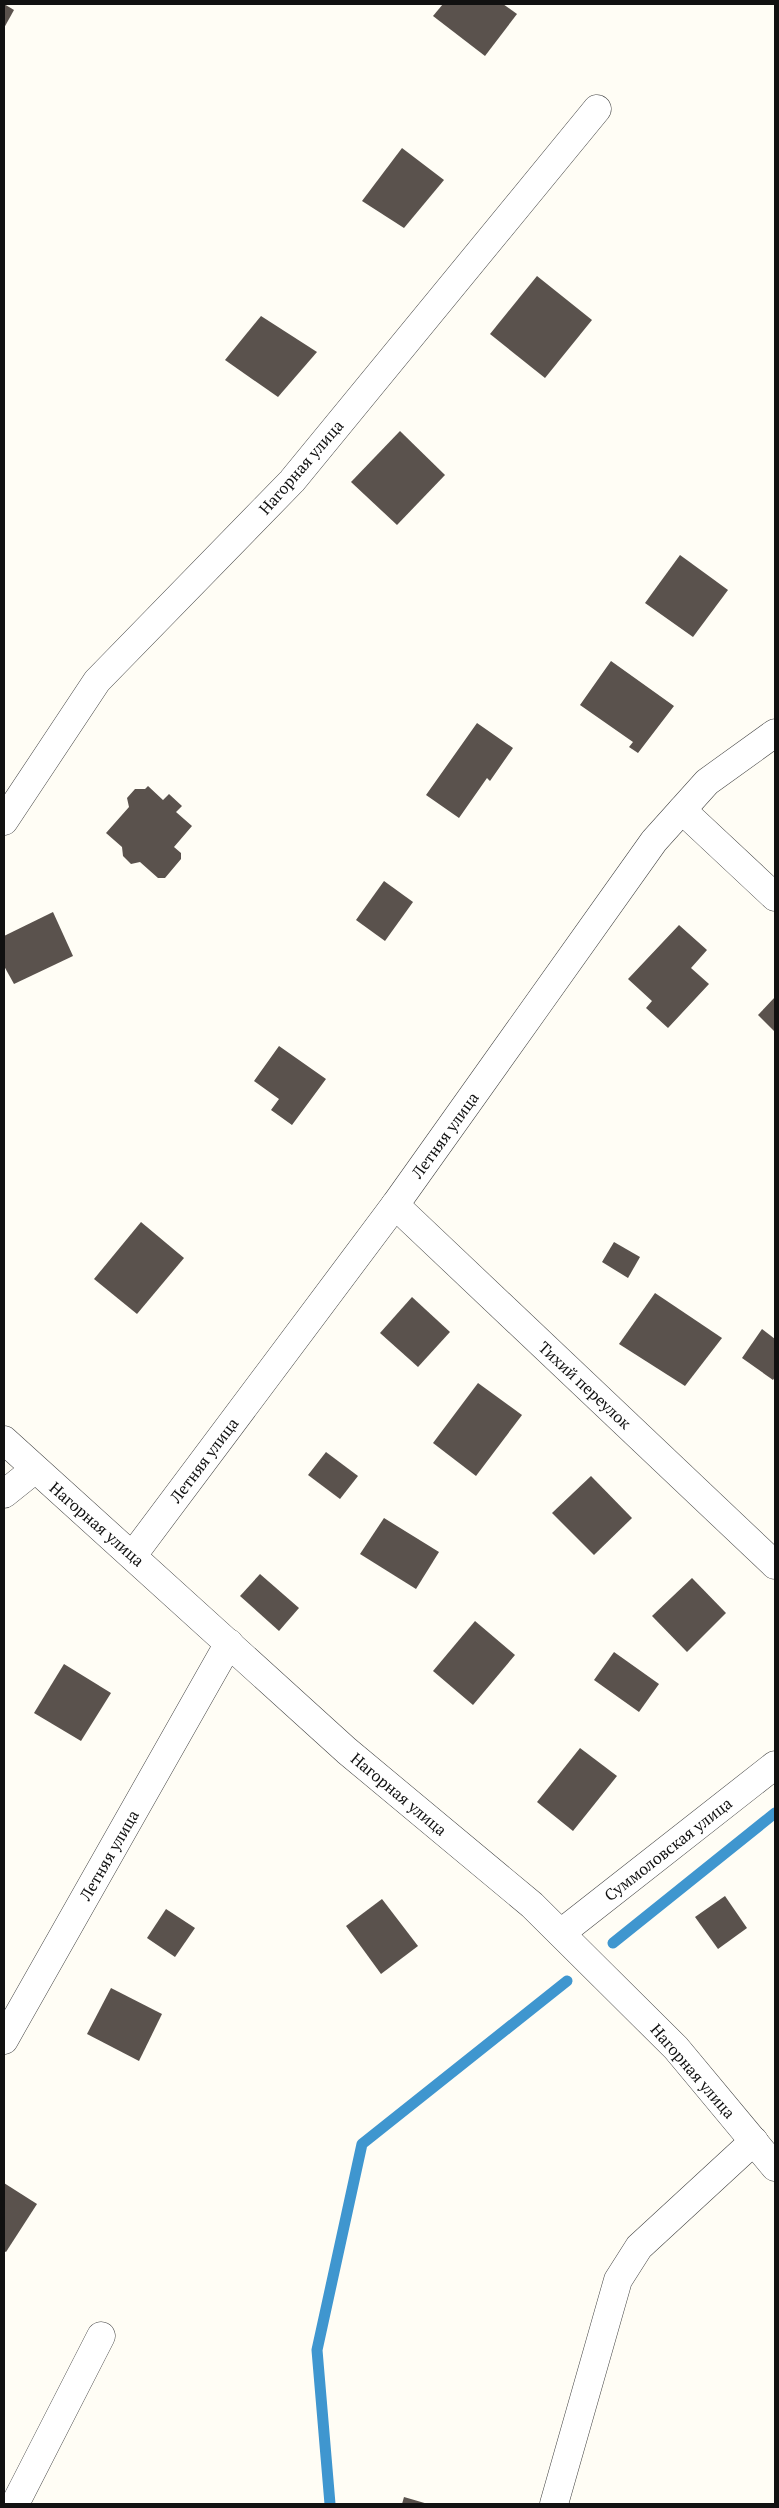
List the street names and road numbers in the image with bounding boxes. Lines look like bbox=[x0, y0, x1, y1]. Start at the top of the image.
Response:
street label: Нагорная улица bbox=[254, 415, 348, 519]
street label: Летняя улица bbox=[406, 1088, 484, 1183]
street label: Тихий переулок bbox=[534, 1336, 636, 1434]
street label: Летняя улица bbox=[164, 1413, 243, 1508]
street label: Нагорная улица bbox=[45, 1477, 149, 1571]
street label: Нагорная улица bbox=[346, 1747, 452, 1841]
street label: Суммоловская улица bbox=[600, 1792, 736, 1906]
street label: Летняя улица bbox=[74, 1806, 144, 1905]
street label: Нагорная улица bbox=[646, 2019, 740, 2123]

